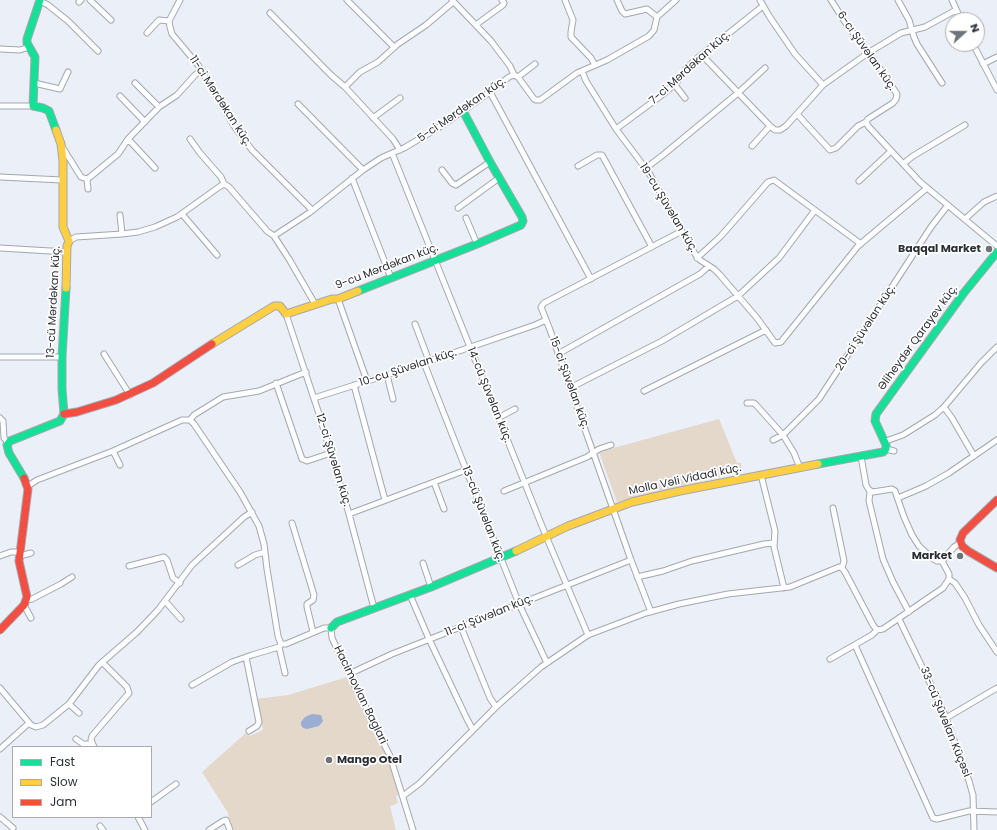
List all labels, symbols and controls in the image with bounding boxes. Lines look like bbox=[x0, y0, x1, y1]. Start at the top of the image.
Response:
street label: 6-cı Şüvəlan küç. bbox=[834, 9, 898, 93]
north arrow bbox=[945, 12, 985, 52]
text: N bbox=[966, 21, 984, 35]
street label: 7-ci Mərdəkan küç. bbox=[647, 28, 733, 108]
street label: 11-ci Mərdəkan küç. bbox=[186, 53, 254, 149]
street label: 5-ci Mərdəkan küç. bbox=[415, 75, 509, 145]
street label: 19-cu Şüvəlan küç. bbox=[636, 161, 700, 255]
street label: 9-cu Mərdəkan küç. bbox=[334, 241, 440, 293]
place label: Baqqal Market bbox=[898, 242, 981, 256]
marker: Baqqal Market bbox=[984, 244, 994, 254]
street label: 13-cü Mərdəkan küç. bbox=[44, 246, 64, 358]
street label: 20-ci Şüvəlan küç. bbox=[833, 283, 899, 373]
street label: Əliheydər Qarayev küç. bbox=[875, 283, 961, 393]
street label: 15-ci Şüvəlan küç. bbox=[546, 335, 592, 431]
street label: 14-cü Şüvəlan küç. bbox=[464, 345, 514, 445]
street label: 10-cu Şüvəlan küç. bbox=[358, 346, 458, 390]
street label: 12-ci Şüvəlan küç. bbox=[313, 412, 353, 508]
street label: Molla Vəli Vidadi küç. bbox=[628, 462, 742, 498]
street label: 13-cü Şüvəlan küç. bbox=[459, 464, 507, 564]
place label: Market bbox=[912, 549, 952, 563]
marker: Market bbox=[955, 551, 965, 561]
street label: 11-ci Şüvəlan küç. bbox=[443, 592, 535, 640]
street label: Hacimovlan Baglari bbox=[330, 644, 390, 746]
street label: 33-cü Şüvəlan Küçəsi bbox=[917, 665, 973, 779]
legend bbox=[12, 746, 152, 818]
text: Fast bbox=[50, 753, 75, 770]
place label: Mango Otel bbox=[337, 753, 402, 767]
marker: Mango Otel bbox=[324, 755, 334, 765]
text: Slow bbox=[50, 773, 78, 790]
text: Jam bbox=[50, 793, 77, 810]

